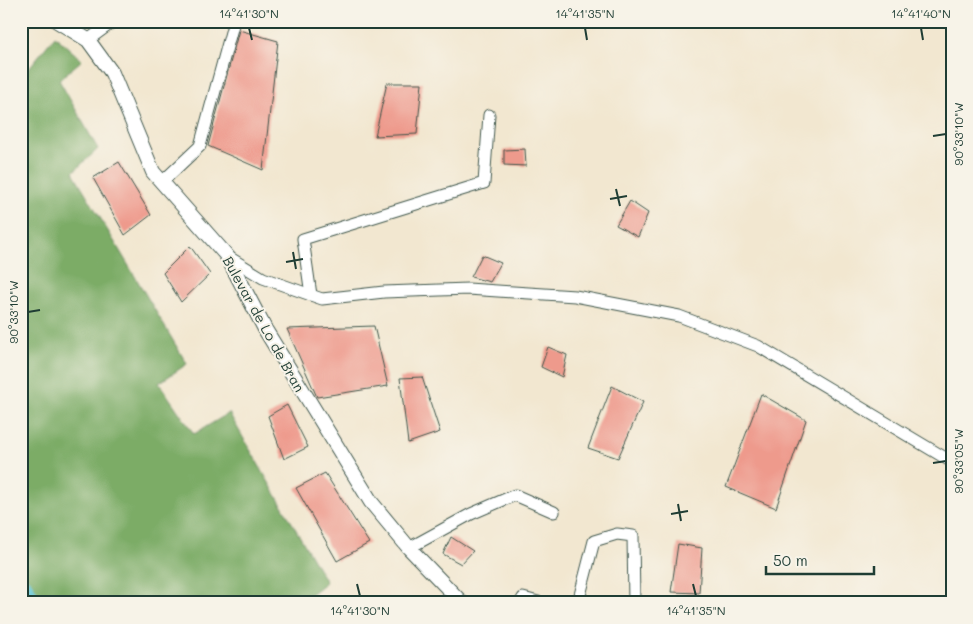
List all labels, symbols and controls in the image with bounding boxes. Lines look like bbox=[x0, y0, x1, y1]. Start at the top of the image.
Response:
text: 14°41'30"N bbox=[219, 5, 279, 21]
text: 14°41'35"N bbox=[555, 5, 615, 21]
text: 14°41'40"N bbox=[891, 5, 951, 21]
text: 90°33'10"W bbox=[950, 102, 966, 166]
street label: Bulevar de Lo de Bran bbox=[219, 253, 309, 395]
text: 90°33'10"W bbox=[5, 280, 21, 344]
text: 90°33'05"W bbox=[950, 428, 966, 494]
scale bar bbox=[766, 544, 873, 576]
text: 50 m bbox=[773, 550, 808, 570]
text: 14°41'30"N bbox=[330, 602, 390, 618]
text: 14°41'35"N bbox=[666, 602, 726, 618]

